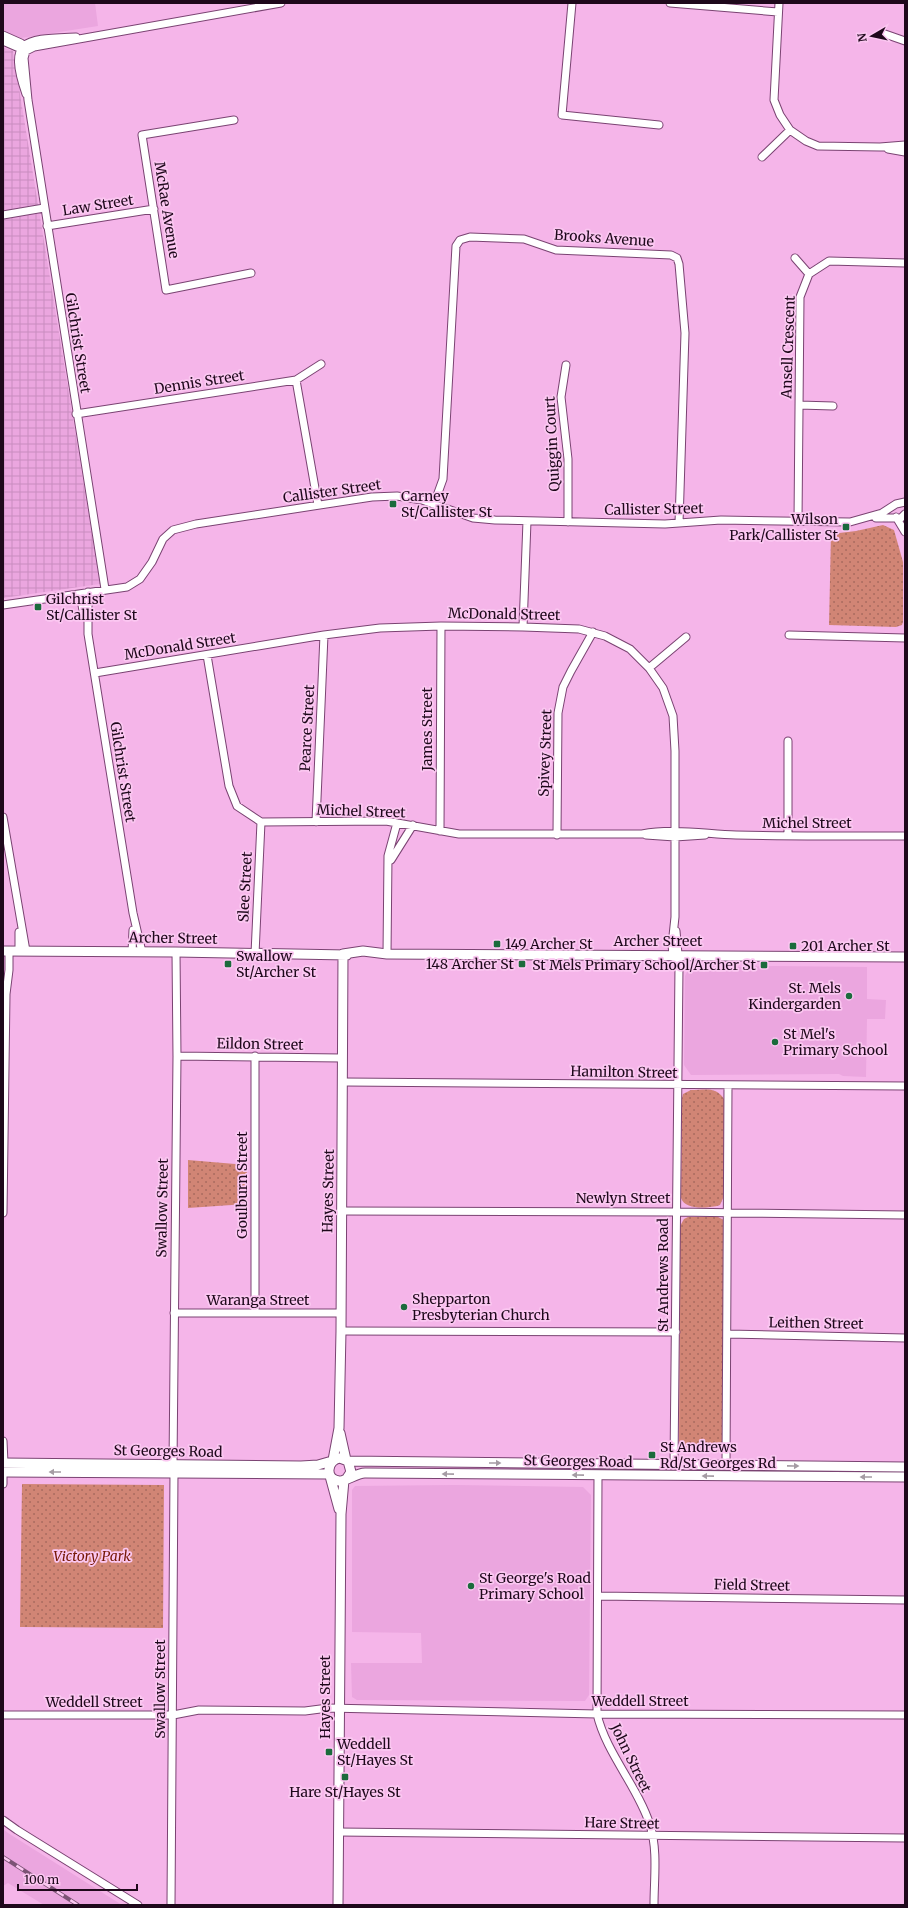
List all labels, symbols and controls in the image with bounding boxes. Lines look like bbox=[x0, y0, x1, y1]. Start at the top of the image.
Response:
north arrow bbox=[852, 16, 892, 56]
text: N bbox=[854, 32, 870, 43]
street label: McRae Avenue bbox=[150, 160, 184, 260]
street label: Law Street bbox=[61, 190, 135, 220]
street label: Brooks Avenue bbox=[554, 226, 654, 250]
street label: Gilchrist Street bbox=[61, 291, 95, 395]
street label: Ansell Crescent bbox=[777, 294, 799, 400]
street label: Dennis Street bbox=[152, 366, 246, 398]
street label: Quiggin Court bbox=[540, 395, 563, 492]
street label: Callister Street bbox=[282, 475, 383, 507]
place label: Carney St/Callister St bbox=[401, 487, 493, 521]
marker: Carney St/Callister St bbox=[388, 499, 398, 509]
street label: Callister Street bbox=[604, 499, 704, 519]
place label: Wilson Park/Callister St bbox=[729, 510, 839, 544]
marker: Wilson Park/Callister St bbox=[841, 522, 851, 532]
place label: Gilchrist St/Callister St bbox=[46, 590, 138, 624]
marker: Gilchrist St/Callister St bbox=[33, 602, 43, 612]
street label: McDonald Street bbox=[448, 604, 561, 624]
street label: McDonald Street bbox=[123, 628, 238, 664]
street label: Pearce Street bbox=[296, 683, 318, 772]
street label: James Street bbox=[418, 687, 436, 772]
street label: Spivey Street bbox=[534, 708, 556, 797]
street label: Gilchrist Street bbox=[106, 720, 140, 824]
street label: Michel Street bbox=[316, 800, 407, 822]
street label: Michel Street bbox=[762, 814, 852, 832]
street label: Slee Street bbox=[234, 851, 256, 923]
street label: Archer Street bbox=[127, 928, 218, 948]
street label: Archer Street bbox=[613, 932, 703, 950]
place label: 149 Archer St bbox=[505, 935, 593, 953]
place label: 201 Archer St bbox=[801, 937, 890, 955]
marker: 149 Archer St bbox=[492, 939, 502, 949]
marker: 201 Archer St bbox=[788, 941, 798, 951]
place label: Swallow St/Archer St bbox=[236, 947, 317, 981]
place label: 148 Archer St bbox=[426, 955, 515, 973]
place label: St Mels Primary School/Archer St bbox=[532, 956, 757, 974]
marker: Swallow St/Archer St bbox=[223, 959, 233, 969]
marker: 148 Archer St bbox=[517, 959, 527, 969]
marker: St Mels Primary School/Archer St bbox=[759, 960, 769, 970]
place label: St. Mels Kindergarden bbox=[748, 979, 841, 1013]
marker: St. Mels Kindergarden bbox=[844, 991, 854, 1001]
place label: St Mel's Primary School bbox=[783, 1025, 888, 1059]
street label: Eildon Street bbox=[216, 1034, 304, 1054]
marker: St Mel's Primary School bbox=[770, 1037, 780, 1047]
street label: Hamilton Street bbox=[570, 1062, 678, 1082]
street label: Goulburn Street bbox=[233, 1131, 251, 1239]
street label: Hayes Street bbox=[318, 1148, 338, 1233]
street label: Swallow Street bbox=[152, 1158, 172, 1258]
street label: Newlyn Street bbox=[576, 1189, 671, 1207]
street label: St Andrews Road bbox=[654, 1217, 672, 1332]
place label: Shepparton Presbyterian Church bbox=[412, 1290, 550, 1324]
street label: Waranga Street bbox=[206, 1291, 310, 1309]
marker: Shepparton Presbyterian Church bbox=[399, 1302, 409, 1312]
street label: Leithen Street bbox=[768, 1313, 864, 1333]
place label: St Andrews Rd/St Georges Rd bbox=[660, 1438, 776, 1472]
street label: St Georges Road bbox=[113, 1441, 223, 1461]
marker: St Andrews Rd/St Georges Rd bbox=[647, 1450, 657, 1460]
street label: St Georges Road bbox=[523, 1451, 633, 1471]
one-way arrow bbox=[489, 1460, 502, 1466]
one-way arrow bbox=[787, 1463, 800, 1469]
one-way arrow bbox=[48, 1469, 61, 1475]
one-way arrow bbox=[441, 1471, 454, 1477]
one-way arrow bbox=[571, 1472, 584, 1478]
one-way arrow bbox=[701, 1473, 714, 1479]
one-way arrow bbox=[859, 1474, 872, 1480]
park label: Victory Park bbox=[53, 1547, 131, 1565]
place label: St George's Road Primary School bbox=[479, 1569, 592, 1603]
street label: Field Street bbox=[714, 1575, 791, 1595]
marker: St George's Road Primary School bbox=[466, 1581, 476, 1591]
street label: Swallow Street bbox=[151, 1639, 169, 1739]
street label: Hayes Street bbox=[316, 1654, 334, 1739]
street label: Weddell Street bbox=[590, 1692, 689, 1710]
street label: Weddell Street bbox=[44, 1693, 143, 1711]
street label: John Street bbox=[606, 1720, 656, 1796]
place label: Weddell St/Hayes St bbox=[336, 1735, 414, 1769]
marker: Weddell St/Hayes St bbox=[324, 1747, 334, 1757]
marker: Hare St/Hayes St bbox=[340, 1772, 350, 1782]
place label: Hare St/Hayes St bbox=[289, 1783, 401, 1801]
street label: Hare Street bbox=[584, 1813, 660, 1833]
scale bar bbox=[18, 1866, 137, 1892]
text: 100 m bbox=[24, 1872, 59, 1887]

